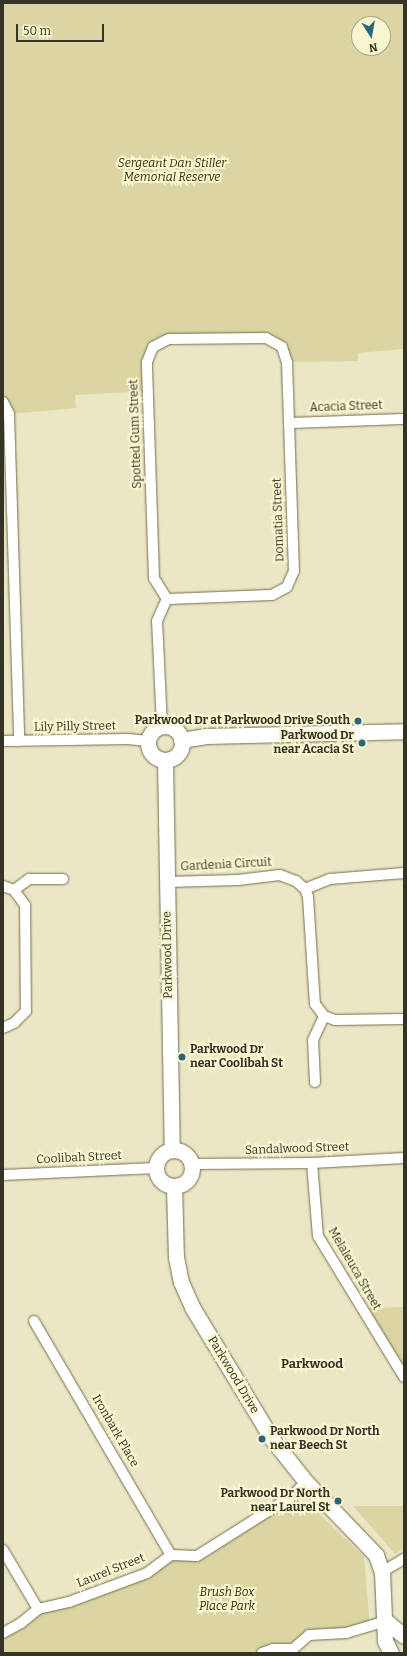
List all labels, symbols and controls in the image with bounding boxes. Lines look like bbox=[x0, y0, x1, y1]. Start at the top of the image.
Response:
scale bar bbox=[18, 16, 106, 42]
north arrow bbox=[351, 16, 391, 56]
text: 50 m bbox=[23, 24, 51, 38]
text: N bbox=[368, 40, 379, 54]
park label: Sergeant Dan Stiller Memorial Reserve bbox=[118, 157, 226, 185]
street label: Spotted Gum Street bbox=[127, 379, 145, 489]
street label: Acacia Street bbox=[309, 399, 383, 415]
street label: Domatia Street bbox=[270, 478, 288, 562]
place label: Parkwood Dr at Parkwood Drive South bbox=[135, 714, 350, 728]
marker: Parkwood Dr at Parkwood Drive South bbox=[353, 716, 363, 726]
street label: Lily Pilly Street bbox=[34, 719, 116, 735]
place label: Parkwood Dr near Acacia St bbox=[274, 729, 354, 757]
marker: Parkwood Dr near Acacia St bbox=[357, 738, 367, 748]
street label: Gardenia Circuit bbox=[180, 855, 272, 875]
street label: Parkwood Drive bbox=[160, 911, 176, 999]
place label: Parkwood Dr near Coolibah St bbox=[190, 1043, 283, 1071]
marker: Parkwood Dr near Coolibah St bbox=[177, 1052, 187, 1062]
street label: Sandalwood Street bbox=[245, 1140, 349, 1158]
street label: Coolibah Street bbox=[36, 1149, 122, 1167]
street label: Melaleuca Street bbox=[324, 1225, 384, 1313]
street label: Parkwood Drive bbox=[204, 1334, 262, 1416]
district label: Parkwood bbox=[281, 1356, 343, 1372]
street label: Ironbark Place bbox=[89, 1392, 141, 1470]
place label: Parkwood Dr North near Beech St bbox=[270, 1425, 380, 1453]
marker: Parkwood Dr North near Beech St bbox=[257, 1434, 267, 1444]
place label: Parkwood Dr North near Laurel St bbox=[220, 1487, 330, 1515]
marker: Parkwood Dr North near Laurel St bbox=[333, 1496, 343, 1506]
street label: Laurel Street bbox=[75, 1551, 147, 1591]
park label: Brush Box Place Park bbox=[199, 1586, 255, 1614]

